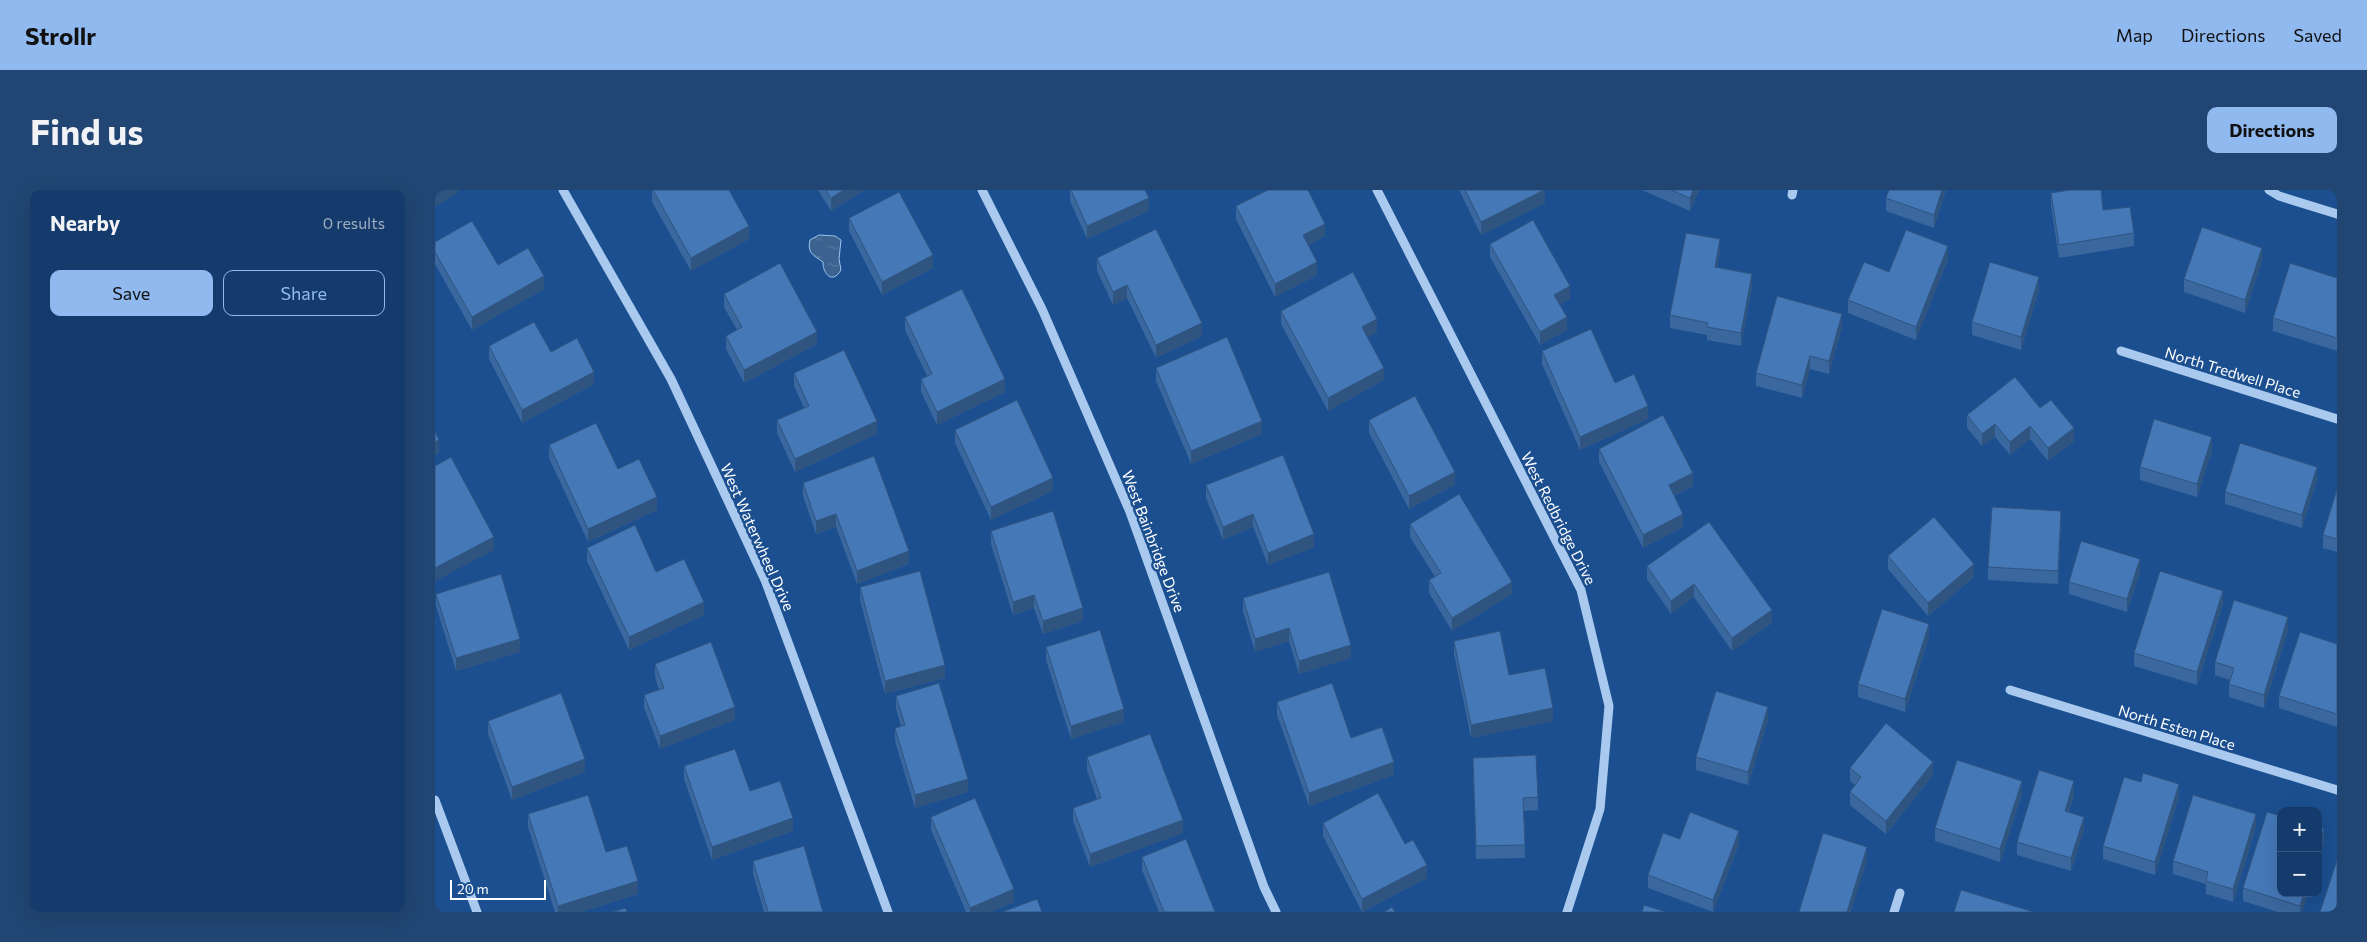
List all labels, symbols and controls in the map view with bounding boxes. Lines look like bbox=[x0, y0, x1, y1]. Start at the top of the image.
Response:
text: Strollr bbox=[25, 21, 96, 50]
text: Map bbox=[2116, 24, 2153, 46]
text: Directions bbox=[2181, 24, 2265, 46]
text: Saved bbox=[2293, 24, 2342, 46]
button: Directions bbox=[2207, 107, 2337, 153]
text: Find us bbox=[30, 109, 144, 152]
text: Nearby bbox=[50, 210, 120, 235]
text: 0 results bbox=[323, 213, 385, 232]
button: Save bbox=[50, 270, 213, 316]
button: Share bbox=[223, 270, 385, 316]
street label: North Tredwell Place bbox=[2163, 343, 2303, 401]
street label: West Redbridge Drive bbox=[1518, 449, 1600, 587]
street label: West Waterwheel Drive bbox=[717, 460, 799, 614]
street label: West Bainbridge Drive bbox=[1119, 468, 1189, 614]
street label: North Esten Place bbox=[2116, 701, 2238, 753]
map controls bbox=[2277, 807, 2322, 897]
button: + bbox=[2277, 807, 2322, 852]
button: − bbox=[2277, 852, 2322, 897]
scale bar bbox=[450, 877, 546, 900]
text: 20 m bbox=[457, 880, 489, 897]

